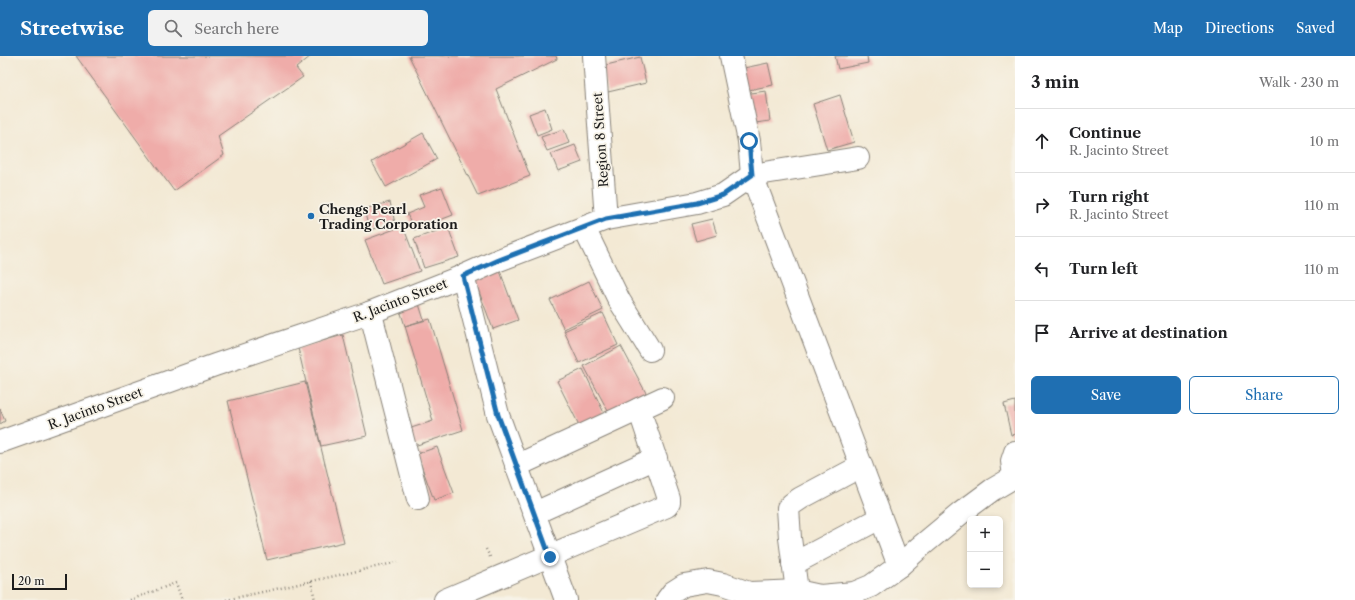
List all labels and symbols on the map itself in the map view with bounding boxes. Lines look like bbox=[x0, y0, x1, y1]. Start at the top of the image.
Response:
street label: Region 8 Street bbox=[589, 92, 611, 188]
route start bbox=[740, 132, 758, 150]
place label: Chengs Pearl Trading Corporation bbox=[319, 201, 458, 232]
marker: Chengs Pearl Trading Corporation bbox=[306, 211, 316, 221]
street label: R. Jacinto Street bbox=[351, 275, 450, 325]
street label: R. Jacinto Street bbox=[45, 383, 145, 433]
route end bbox=[541, 548, 559, 566]
scale bar bbox=[12, 572, 67, 591]

